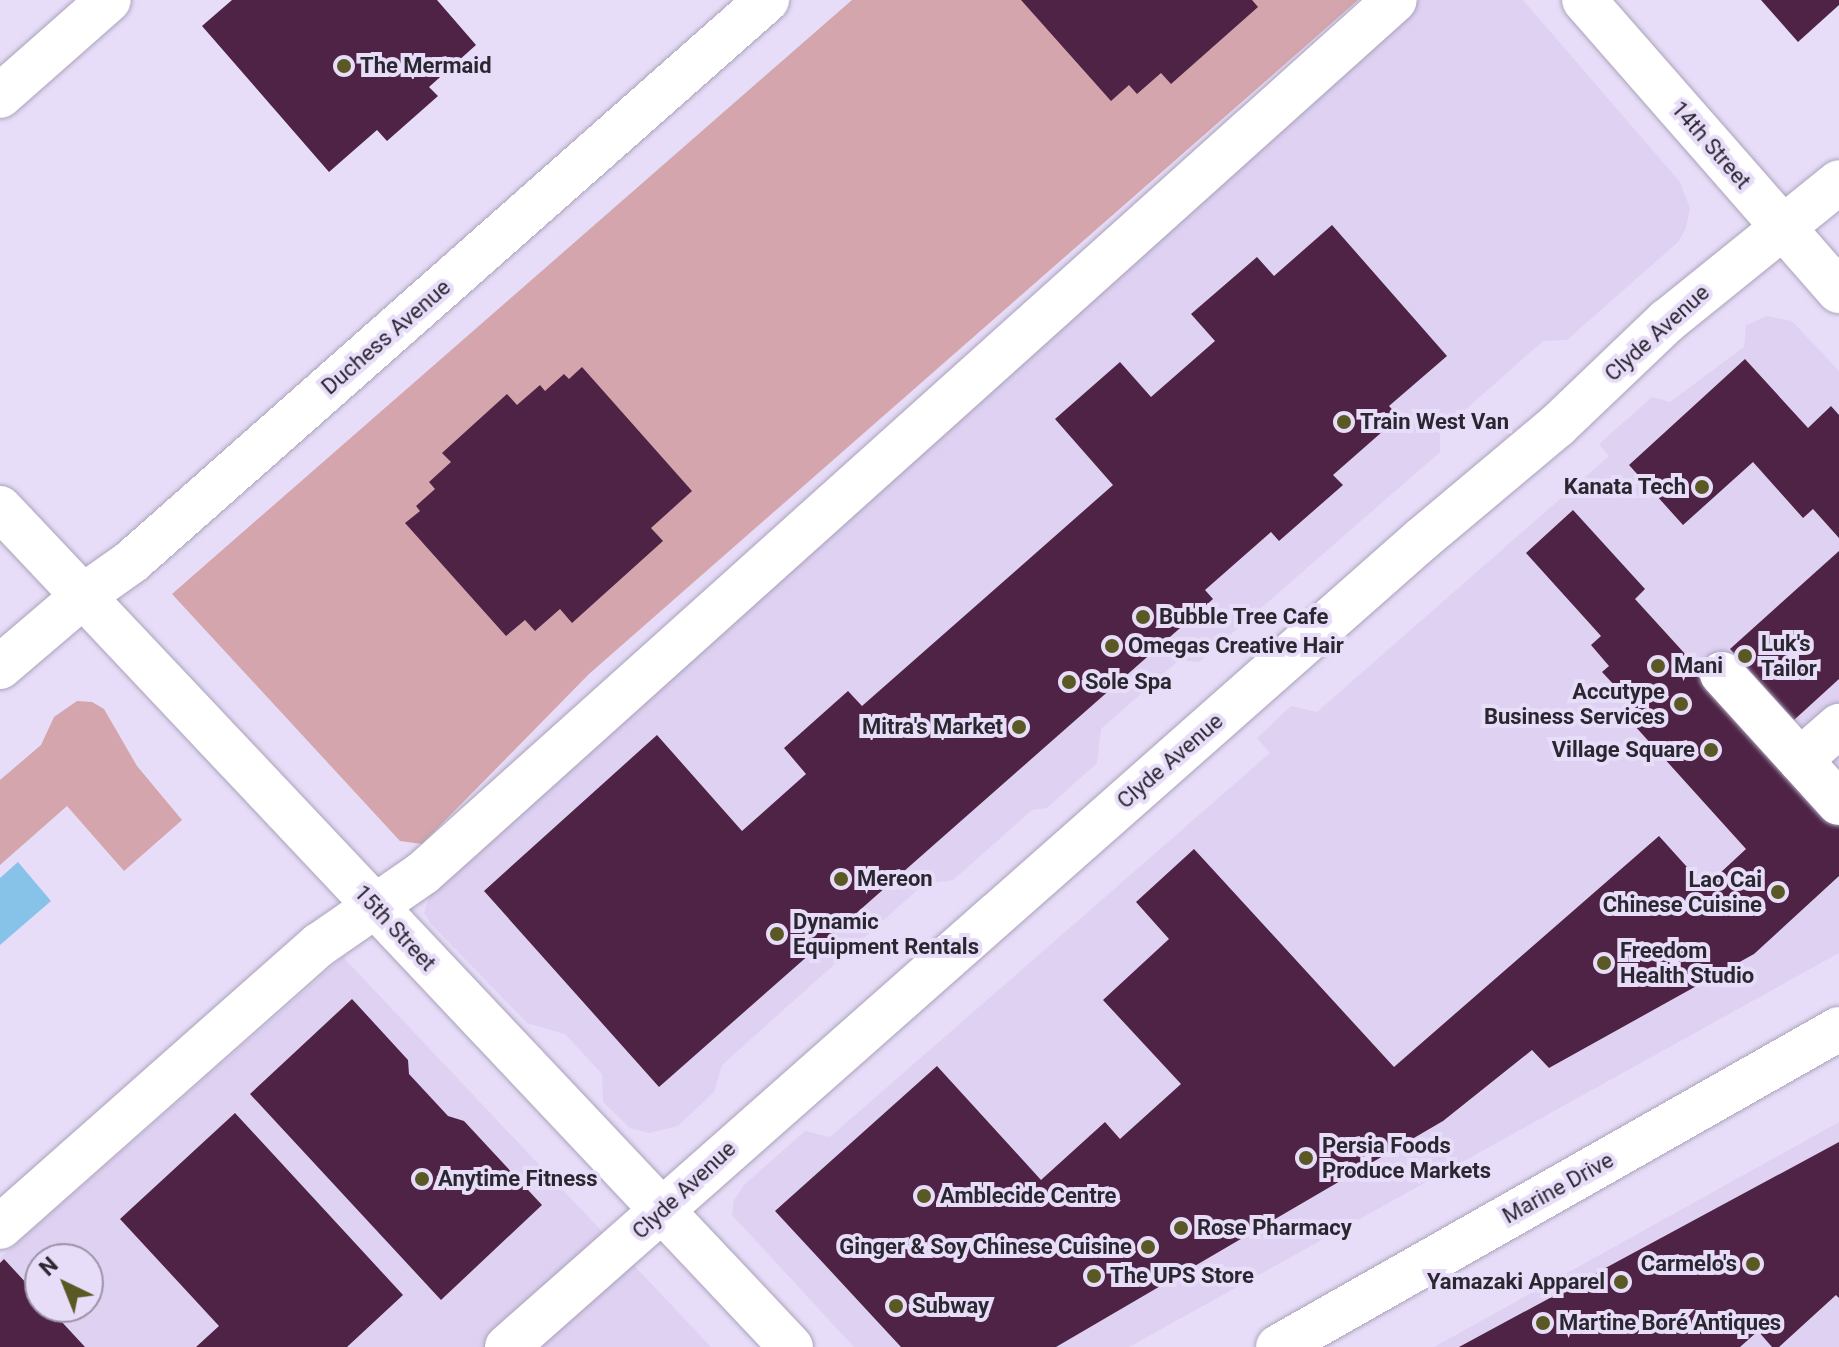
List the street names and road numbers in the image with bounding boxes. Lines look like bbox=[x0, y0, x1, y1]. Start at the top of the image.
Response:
street label: 14th Street bbox=[1666, 96, 1756, 194]
street label: Duchess Avenue bbox=[316, 274, 456, 400]
street label: Clyde Avenue bbox=[1599, 279, 1715, 387]
street label: Clyde Avenue bbox=[1112, 708, 1228, 814]
street label: 15th Street bbox=[349, 880, 441, 976]
street label: Clyde Avenue bbox=[627, 1136, 741, 1244]
street label: Marine Drive bbox=[1498, 1147, 1618, 1229]

